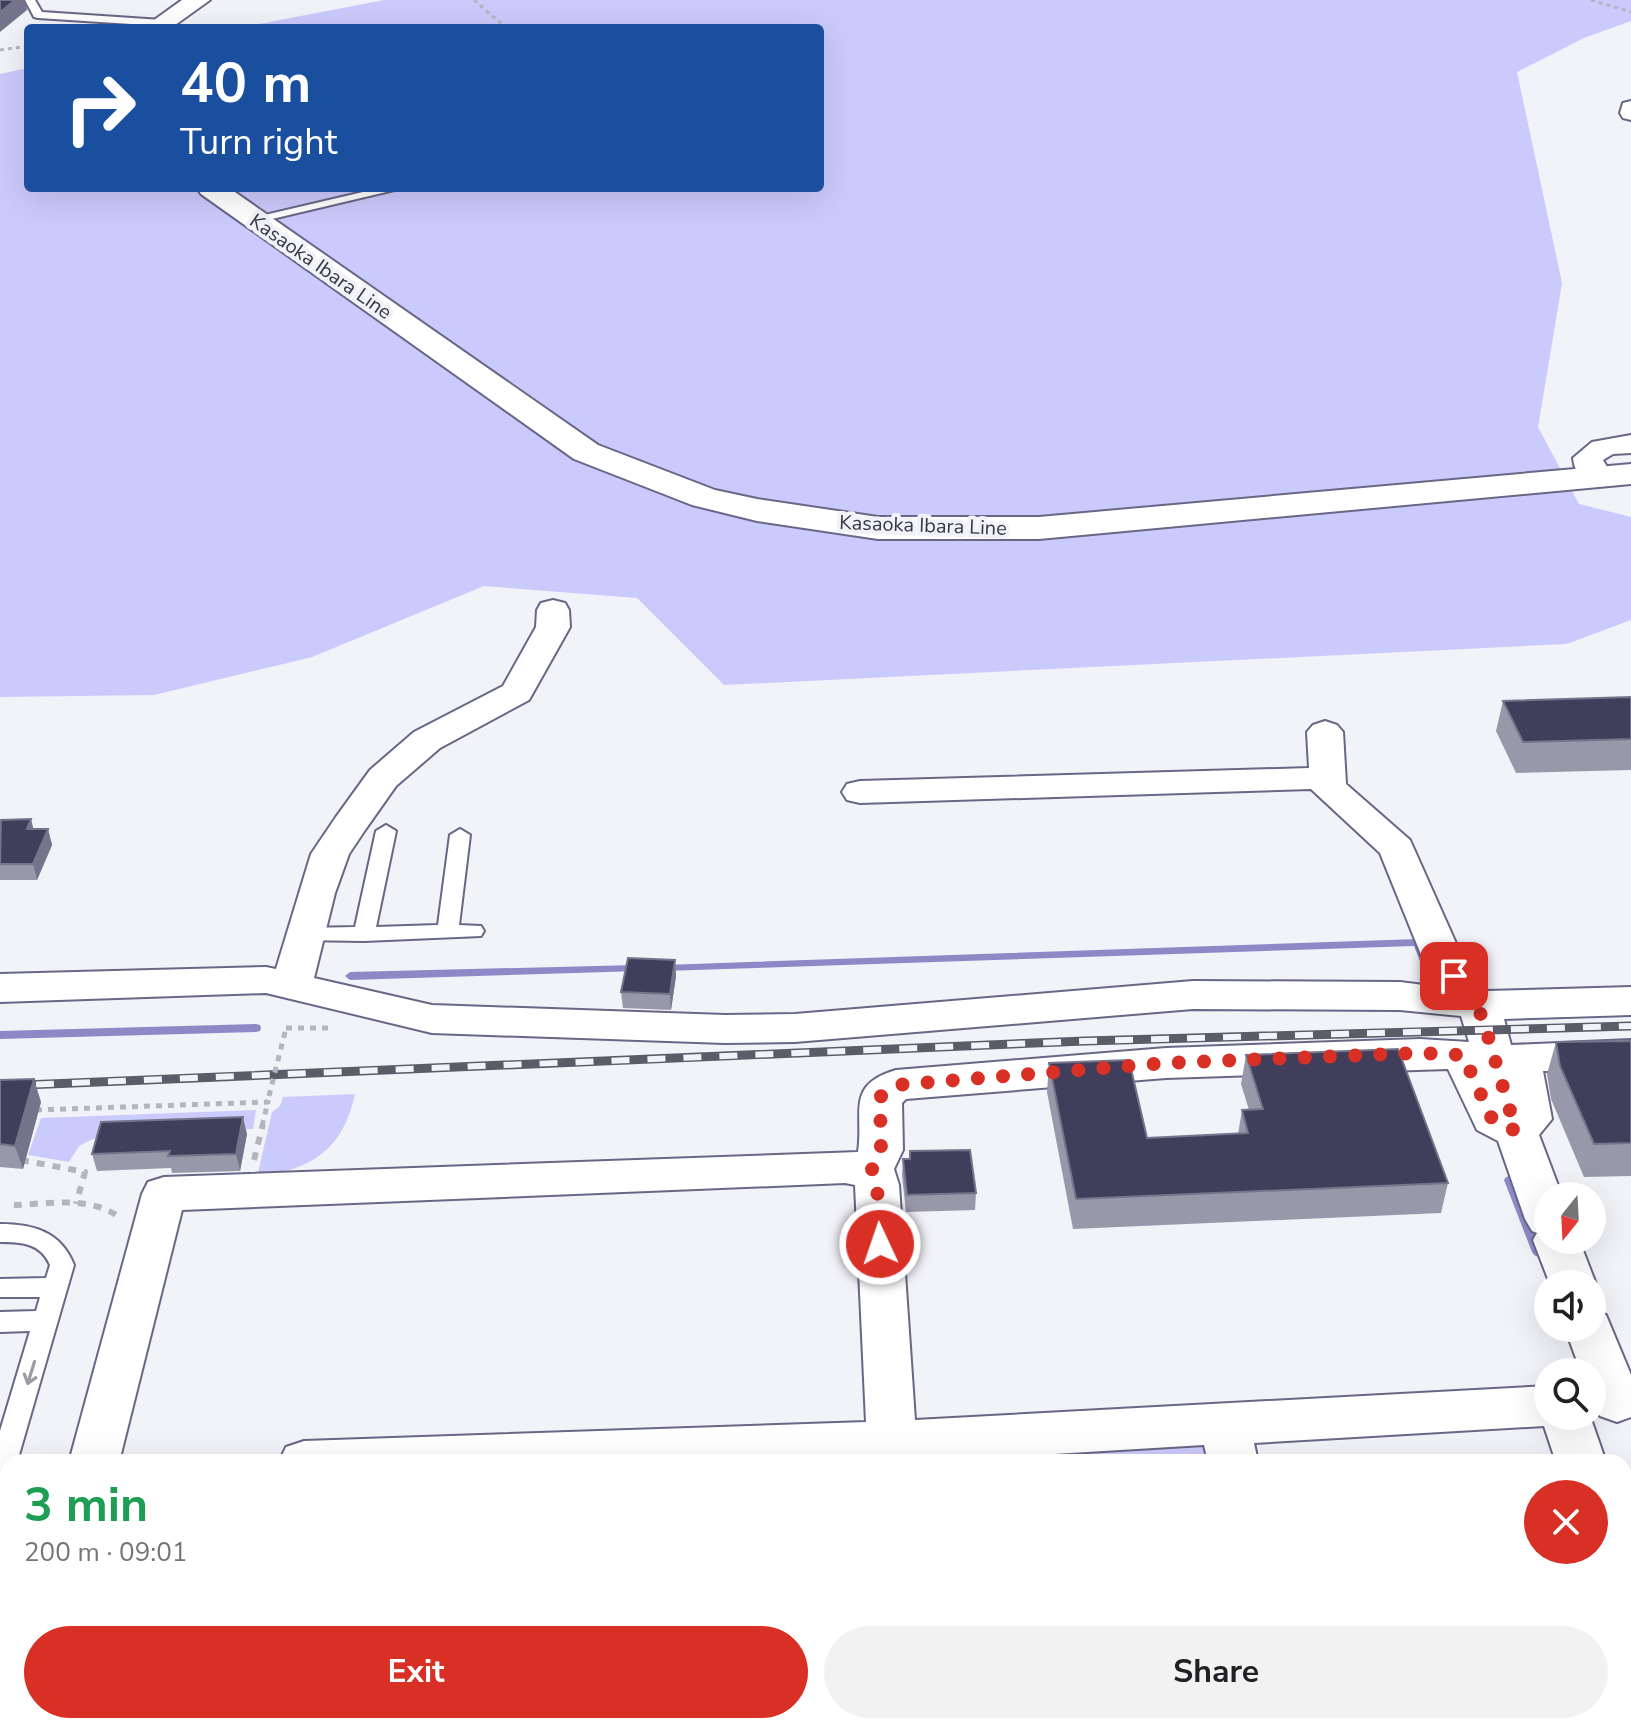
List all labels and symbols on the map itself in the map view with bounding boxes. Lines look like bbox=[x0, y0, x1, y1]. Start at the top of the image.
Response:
street label: Kasaoka Ibara Line bbox=[244, 207, 397, 326]
street label: Kasaoka Ibara Line bbox=[839, 509, 1007, 542]
pin bbox=[1420, 942, 1488, 1010]
north arrow bbox=[1534, 1182, 1606, 1254]
position arrow bbox=[838, 1202, 922, 1286]
one-way arrow bbox=[23, 1360, 38, 1385]

